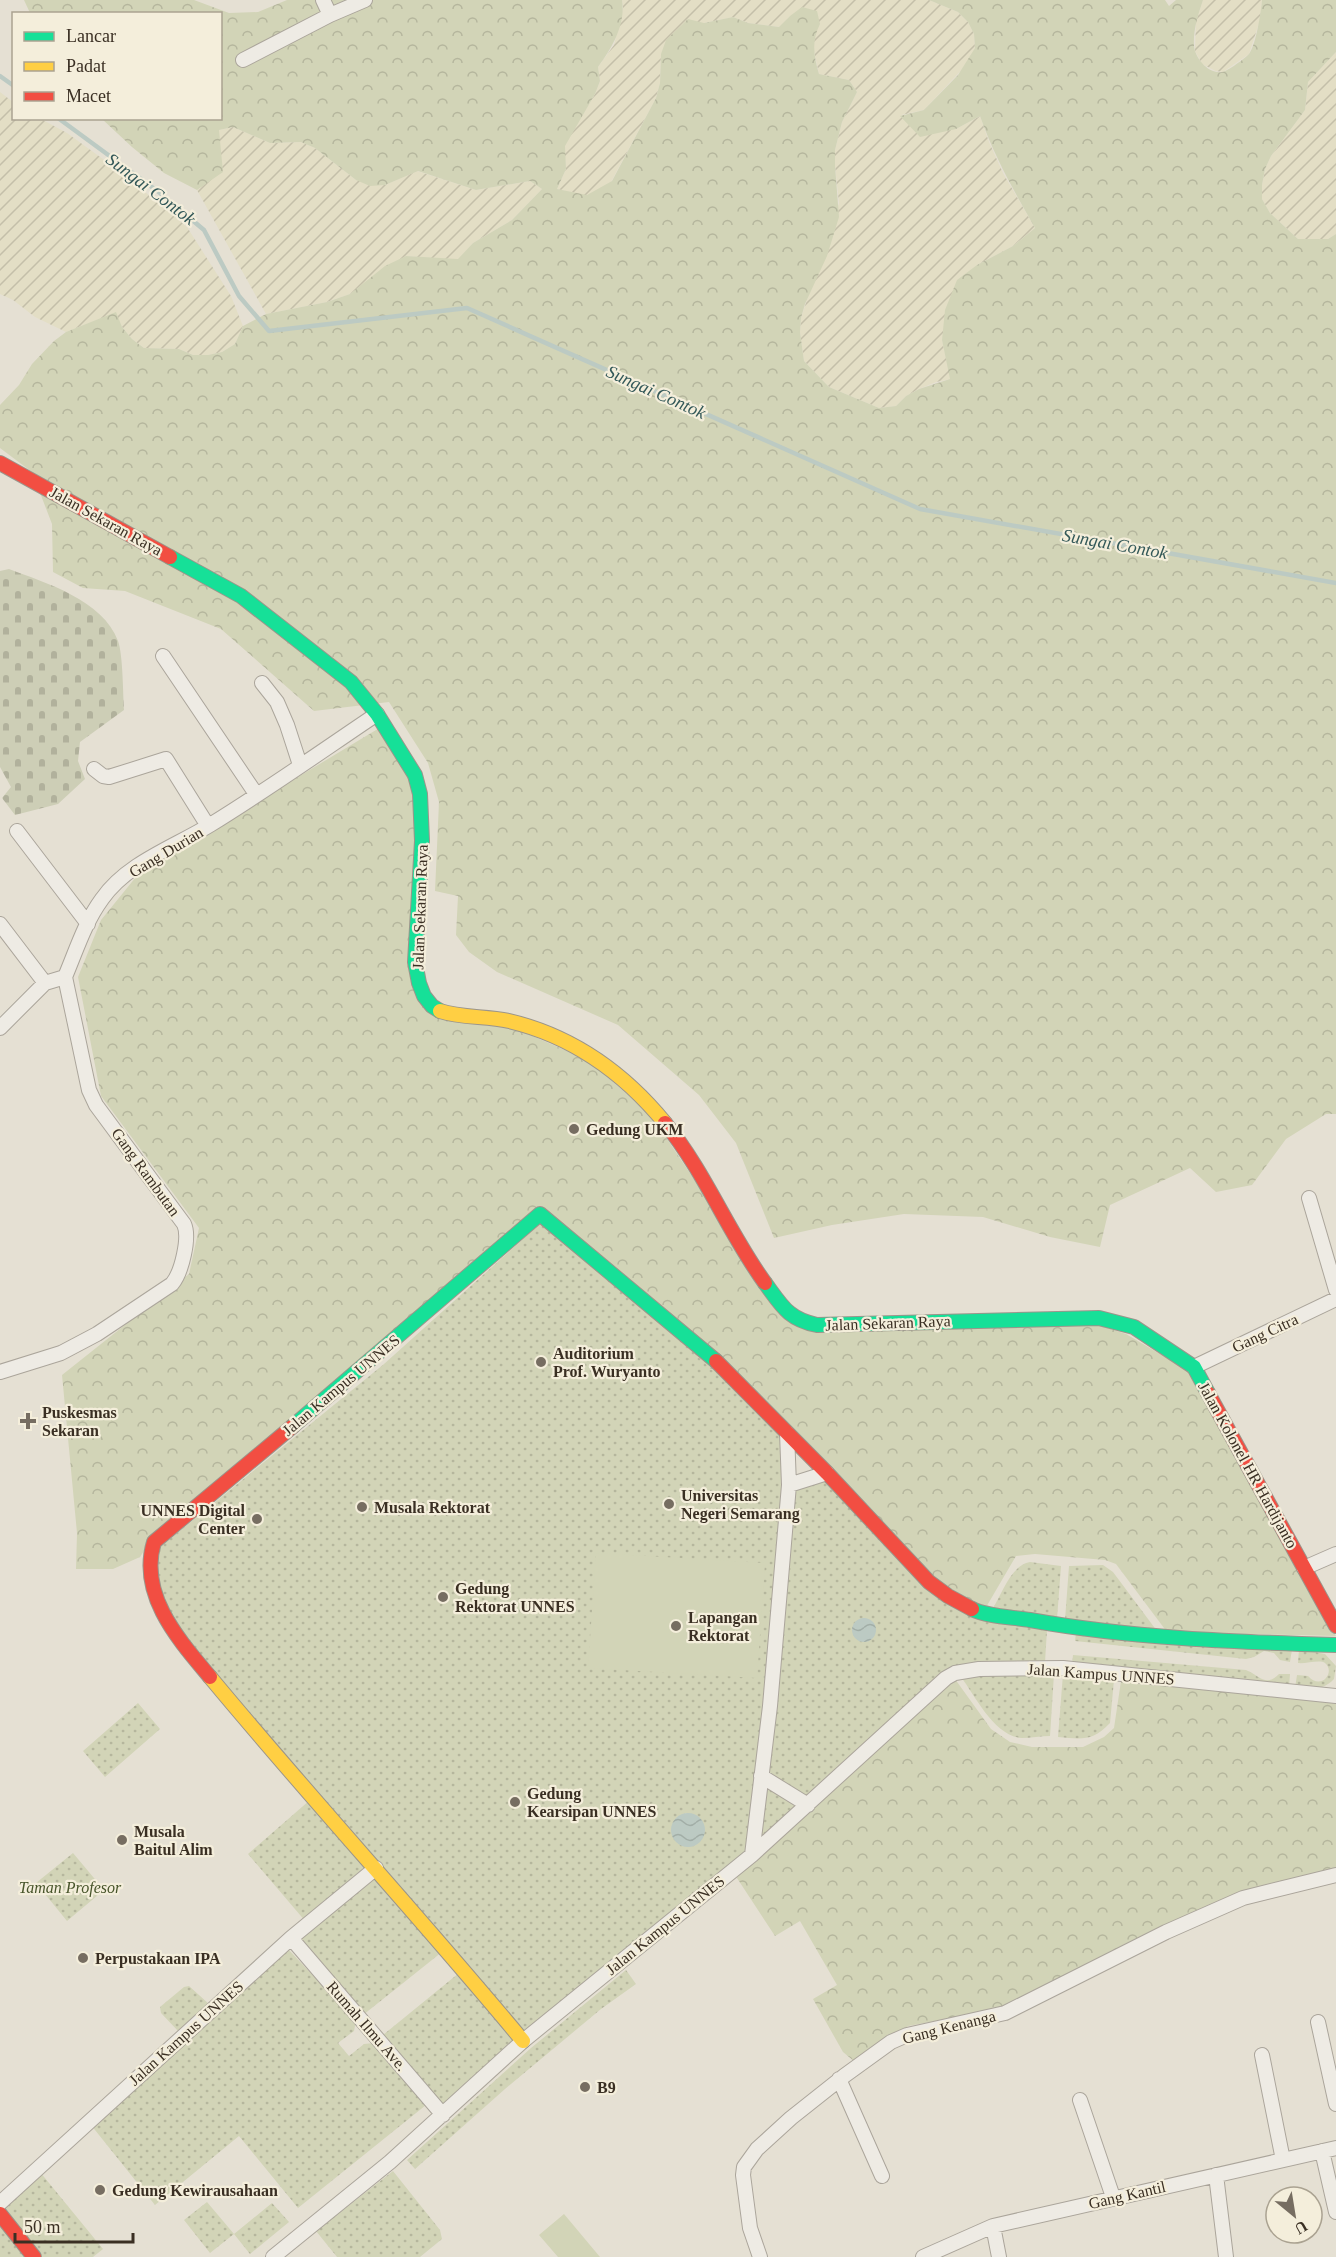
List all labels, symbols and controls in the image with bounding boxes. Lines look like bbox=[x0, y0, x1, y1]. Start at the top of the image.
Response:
legend bbox=[12, 12, 222, 120]
text: Lancar bbox=[66, 26, 116, 46]
text: Padat bbox=[66, 56, 106, 76]
text: Macet bbox=[66, 86, 111, 106]
water label: Sungai Contok bbox=[102, 149, 200, 230]
water label: Sungai Contok bbox=[603, 361, 710, 423]
street label: Jalan Sekaran Raya bbox=[47, 483, 165, 560]
water label: Sungai Contok bbox=[1061, 525, 1170, 563]
street label: Gang Durian bbox=[126, 823, 207, 882]
street label: Jalan Sekaran Raya bbox=[409, 844, 432, 970]
place label: Gedung UKM bbox=[586, 1121, 683, 1139]
marker: Gedung UKM bbox=[567, 1122, 581, 1136]
street label: Gang Rambutan bbox=[108, 1125, 184, 1220]
street label: Gang Citra bbox=[1229, 1310, 1301, 1357]
street label: Jalan Sekaran Raya bbox=[825, 1312, 951, 1335]
street label: Jalan Kampus UNNES bbox=[279, 1331, 404, 1440]
place label: Auditorium Prof. Wuryanto bbox=[553, 1345, 661, 1381]
marker: Auditorium Prof. Wuryanto bbox=[534, 1355, 548, 1369]
street label: Jalan Kolonel HR Hardijanto bbox=[1194, 1379, 1301, 1551]
place label: Puskesmas Sekaran bbox=[42, 1404, 117, 1439]
marker: Puskesmas Sekaran bbox=[19, 1412, 37, 1430]
place label: Universitas Negeri Semarang bbox=[681, 1487, 800, 1523]
marker: Universitas Negeri Semarang bbox=[662, 1497, 676, 1511]
place label: Musala Rektorat bbox=[374, 1499, 491, 1516]
marker: Musala Rektorat bbox=[355, 1500, 369, 1514]
place label: UNNES Digital Center bbox=[141, 1502, 246, 1537]
marker: UNNES Digital Center bbox=[250, 1512, 264, 1526]
place label: Gedung Rektorat UNNES bbox=[455, 1580, 575, 1615]
marker: Gedung Rektorat UNNES bbox=[436, 1590, 450, 1604]
place label: Lapangan Rektorat bbox=[688, 1609, 757, 1644]
marker: Lapangan Rektorat bbox=[669, 1619, 683, 1633]
street label: Jalan Kampus UNNES bbox=[1027, 1660, 1175, 1689]
place label: Gedung Kearsipan UNNES bbox=[527, 1785, 656, 1821]
marker: Gedung Kearsipan UNNES bbox=[508, 1795, 522, 1809]
place label: Musala Baitul Alim bbox=[134, 1823, 213, 1858]
marker: Musala Baitul Alim bbox=[115, 1833, 129, 1847]
street label: Jalan Kampus UNNES bbox=[602, 1872, 728, 1979]
park label: Taman Profesor bbox=[19, 1879, 122, 1897]
place label: Perpustakaan IPA bbox=[95, 1950, 221, 1968]
marker: Perpustakaan IPA bbox=[76, 1951, 90, 1965]
street label: Jalan Kampus UNNES bbox=[125, 1977, 247, 2089]
street label: Rumah Ilmu Ave. bbox=[324, 1978, 410, 2074]
street label: Gang Kenanga bbox=[901, 2007, 998, 2048]
place label: B9 bbox=[597, 2079, 616, 2096]
marker: B9 bbox=[578, 2080, 592, 2094]
street label: Gang Kantil bbox=[1087, 2178, 1168, 2213]
place label: Gedung Kewirausahaan bbox=[112, 2182, 278, 2200]
marker: Gedung Kewirausahaan bbox=[93, 2183, 107, 2197]
north arrow bbox=[1264, 2185, 1324, 2245]
scale bar bbox=[15, 2206, 134, 2244]
text: 50 m bbox=[24, 2217, 61, 2237]
text: U bbox=[1292, 2217, 1311, 2238]

